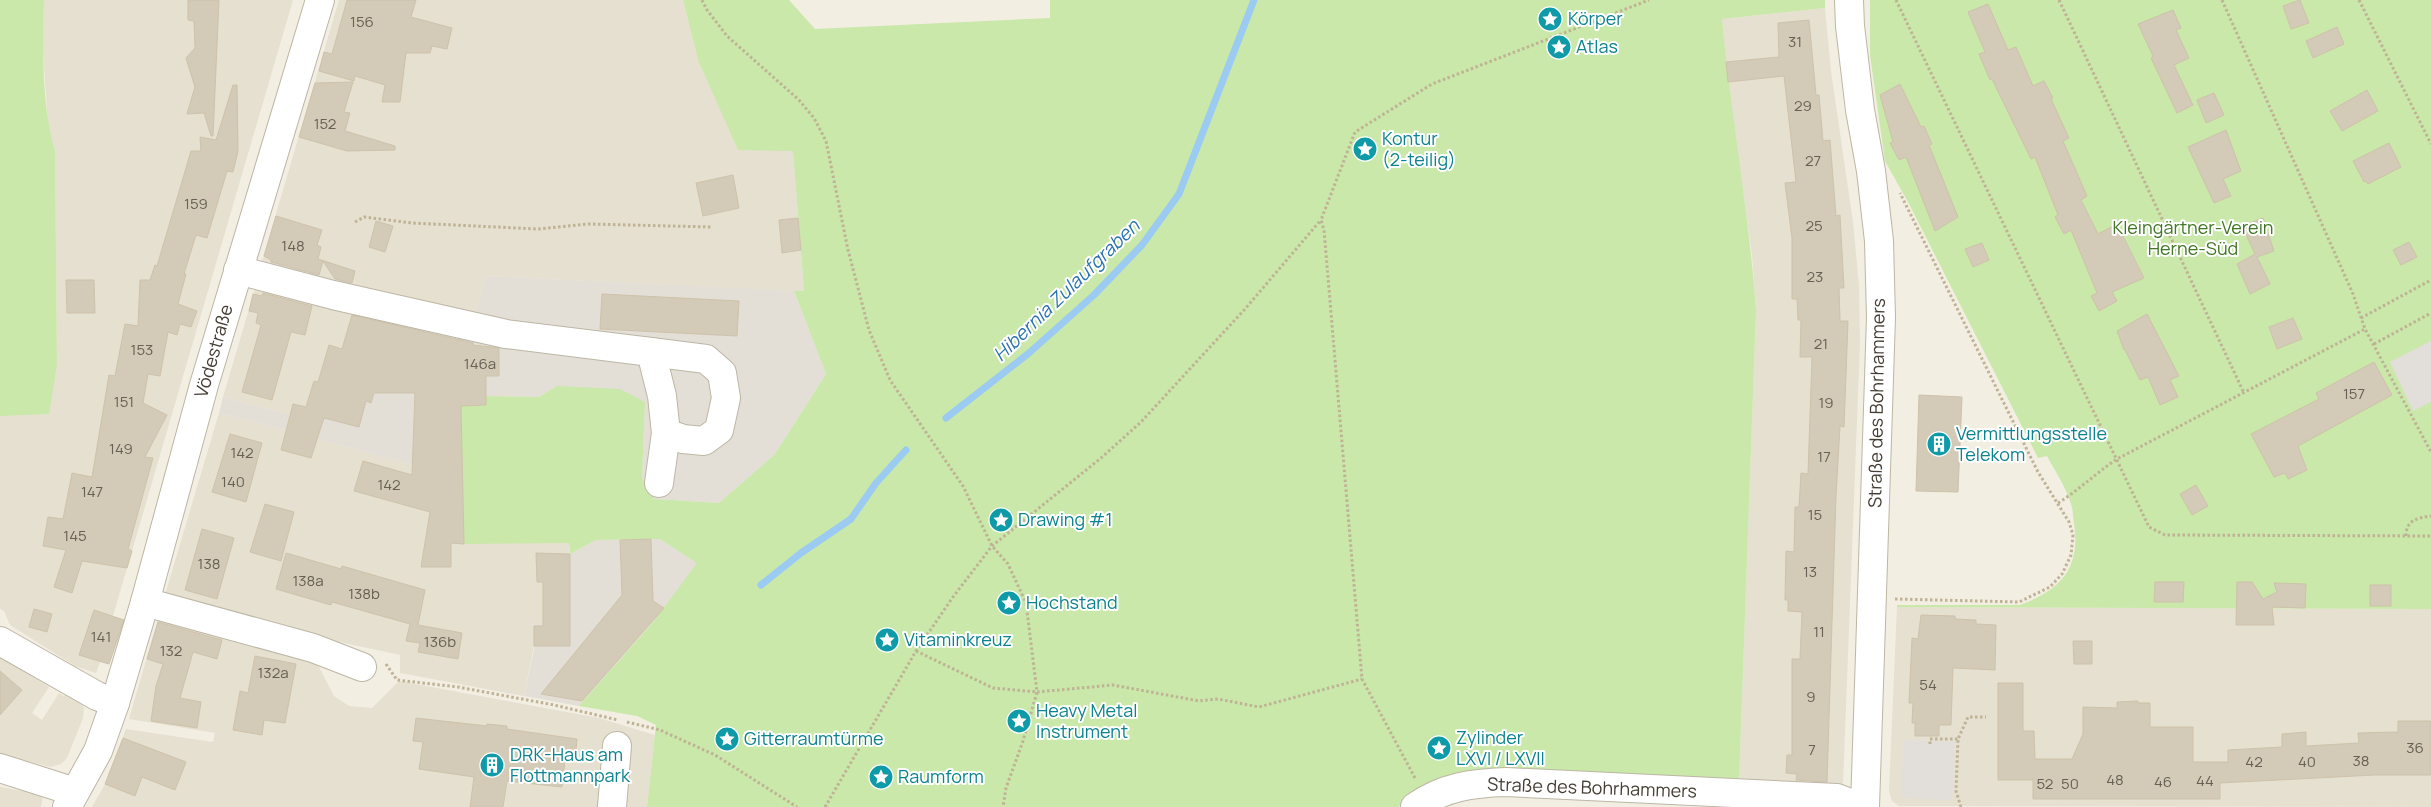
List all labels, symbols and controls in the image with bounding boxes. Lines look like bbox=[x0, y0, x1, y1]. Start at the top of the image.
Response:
place icon: Körper bbox=[1537, 6, 1563, 32]
place label: Körper bbox=[1568, 6, 1623, 30]
house number: 156 bbox=[350, 11, 374, 32]
house number: 31 bbox=[1788, 31, 1802, 52]
place icon: Atlas bbox=[1546, 34, 1572, 60]
place label: Atlas bbox=[1576, 34, 1618, 58]
house number: 29 bbox=[1794, 95, 1812, 116]
house number: 152 bbox=[314, 113, 336, 134]
place label: Kontur (2-teilig) bbox=[1382, 126, 1456, 171]
place icon: Kontur (2-teilig) bbox=[1352, 136, 1378, 162]
house number: 27 bbox=[1805, 150, 1821, 171]
house number: 159 bbox=[184, 193, 208, 214]
water label: Hibernia Zulaufgraben bbox=[987, 213, 1145, 367]
house number: 25 bbox=[1805, 215, 1823, 236]
park label: Kleingärtner-Verein Herne-Süd bbox=[2112, 215, 2274, 260]
house number: 148 bbox=[281, 235, 305, 256]
house number: 23 bbox=[1807, 266, 1823, 287]
street label: Straße des Bohrhammers bbox=[1862, 298, 1890, 508]
street label: Vödestraße bbox=[188, 301, 238, 400]
house number: 21 bbox=[1814, 333, 1828, 354]
house number: 153 bbox=[131, 339, 153, 360]
house number: 146a bbox=[464, 353, 496, 374]
house number: 157 bbox=[2343, 383, 2365, 404]
house number: 151 bbox=[114, 391, 134, 412]
house number: 19 bbox=[1818, 392, 1834, 413]
place label: Vermittlungsstelle Telekom bbox=[1956, 421, 2107, 466]
building icon: Vermittlungsstelle Telekom bbox=[1926, 431, 1952, 457]
house number: 149 bbox=[109, 438, 133, 459]
house number: 142 bbox=[230, 442, 254, 463]
house number: 17 bbox=[1817, 446, 1831, 467]
house number: 140 bbox=[221, 471, 245, 492]
house number: 142 bbox=[377, 474, 401, 495]
house number: 147 bbox=[81, 481, 103, 502]
house number: 15 bbox=[1808, 504, 1822, 525]
place icon: Drawing #1 bbox=[988, 507, 1014, 533]
place label: Drawing #1 bbox=[1018, 507, 1112, 531]
house number: 145 bbox=[63, 525, 87, 546]
house number: 138 bbox=[198, 553, 220, 574]
house number: 13 bbox=[1803, 561, 1817, 582]
house number: 138a bbox=[292, 570, 324, 591]
house number: 138b bbox=[348, 583, 380, 604]
place icon: Hochstand bbox=[996, 590, 1022, 616]
place label: Hochstand bbox=[1026, 590, 1118, 614]
house number: 11 bbox=[1813, 621, 1825, 642]
house number: 141 bbox=[91, 626, 111, 647]
place icon: Vitaminkreuz bbox=[874, 627, 900, 653]
place label: Vitaminkreuz bbox=[904, 627, 1012, 651]
house number: 136b bbox=[424, 631, 456, 652]
house number: 132 bbox=[160, 640, 182, 661]
house number: 132a bbox=[257, 662, 289, 683]
house number: 54 bbox=[1919, 674, 1937, 695]
house number: 9 bbox=[1806, 686, 1816, 707]
place label: Heavy Metal Instrument bbox=[1036, 698, 1138, 743]
place icon: Heavy Metal Instrument bbox=[1006, 708, 1032, 734]
place label: Zylinder LXVI / LXVII bbox=[1456, 725, 1545, 770]
place icon: Gitterraumtürme bbox=[714, 726, 740, 752]
place label: Gitterraumtürme bbox=[744, 726, 883, 750]
place icon: Zylinder LXVI / LXVII bbox=[1426, 735, 1452, 761]
house number: 36 bbox=[2406, 737, 2424, 758]
house number: 7 bbox=[1808, 739, 1816, 760]
place label: DRK-Haus am Flottmannpark bbox=[510, 742, 631, 787]
house number: 38 bbox=[2352, 750, 2370, 771]
house number: 42 bbox=[2245, 751, 2263, 772]
house number: 40 bbox=[2298, 751, 2316, 772]
building icon: DRK-Haus am Flottmannpark bbox=[479, 752, 505, 778]
place icon: Raumform bbox=[868, 764, 894, 790]
place label: Raumform bbox=[898, 764, 984, 788]
house number: 48 bbox=[2106, 769, 2124, 790]
house number: 44 bbox=[2196, 770, 2214, 791]
street label: Straße des Bohrhammers bbox=[1487, 771, 1697, 803]
house number: 46 bbox=[2154, 771, 2172, 792]
house number: 52 bbox=[2037, 773, 2053, 794]
house number: 50 bbox=[2061, 773, 2079, 794]

